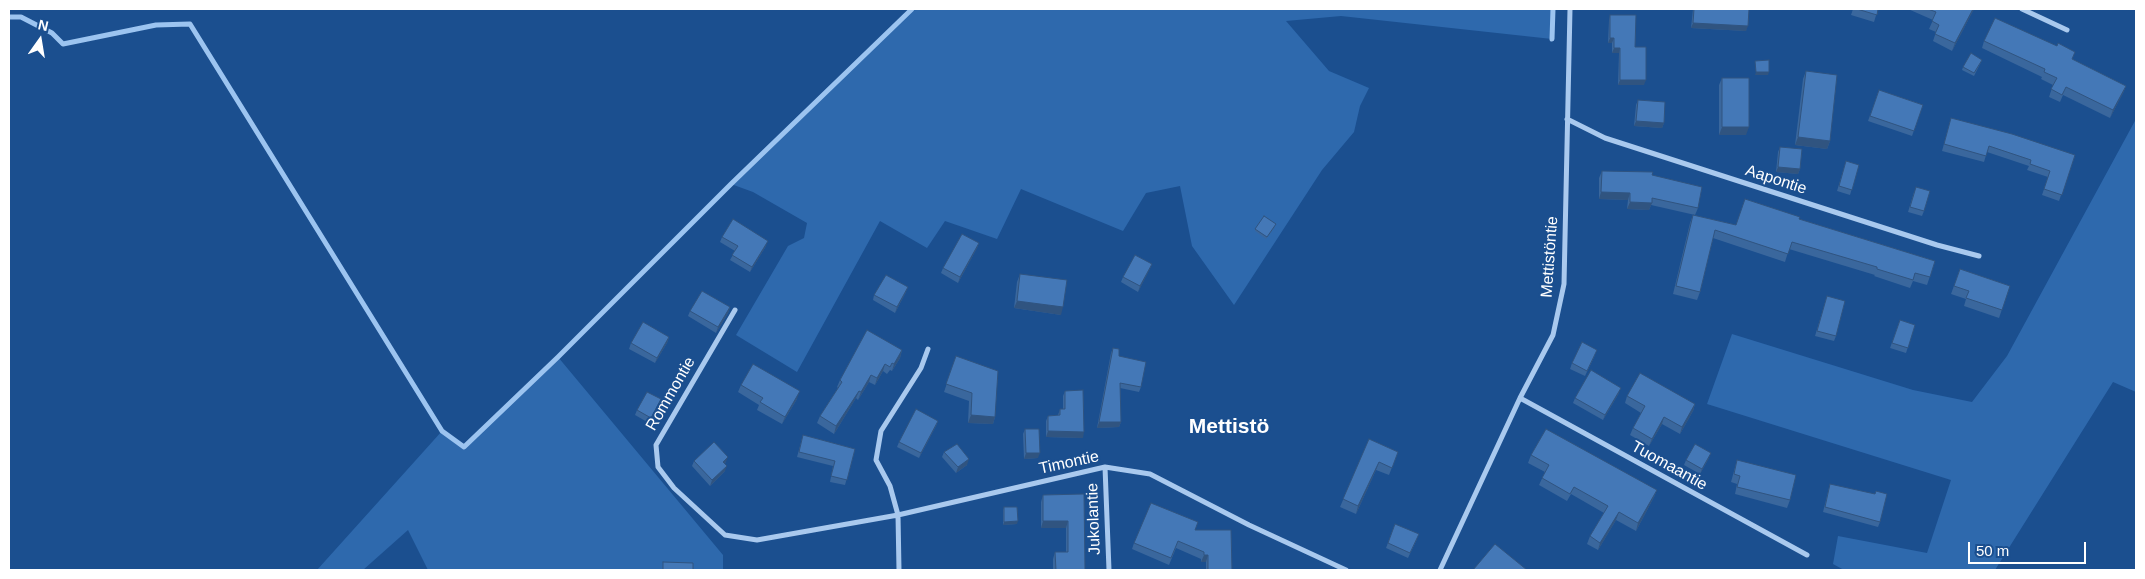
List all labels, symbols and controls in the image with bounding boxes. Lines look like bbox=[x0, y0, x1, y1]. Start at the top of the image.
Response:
north arrow bbox=[15, 15, 65, 65]
text: N bbox=[37, 16, 50, 34]
street label: Aapontie bbox=[1743, 161, 1809, 199]
street label: Mettistöntie bbox=[1538, 216, 1562, 298]
street label: Rommontie bbox=[642, 354, 700, 434]
district label: Mettistö bbox=[1189, 414, 1269, 440]
street label: Tuomaantie bbox=[1628, 437, 1710, 495]
street label: Timontie bbox=[1037, 447, 1101, 479]
street label: Jukolantie bbox=[1083, 483, 1105, 555]
scale bar bbox=[1970, 532, 2088, 564]
text: 50 m bbox=[1976, 542, 2009, 559]

